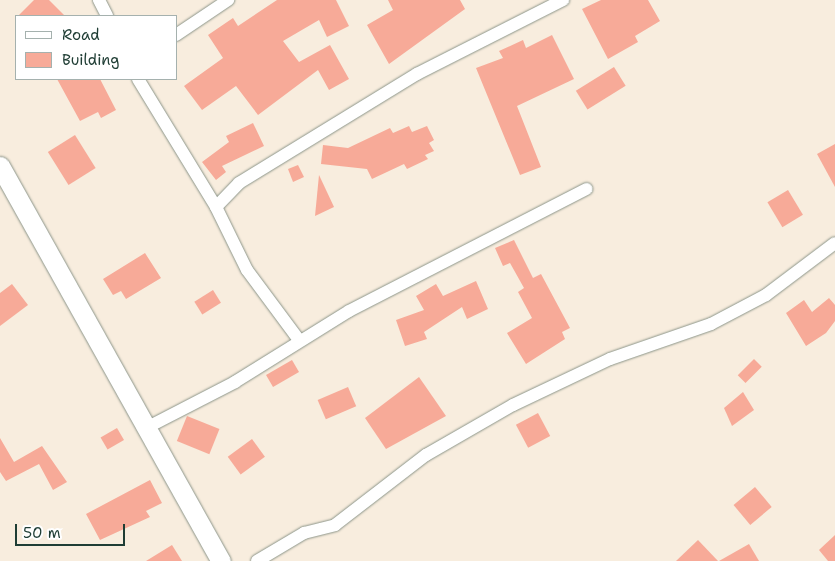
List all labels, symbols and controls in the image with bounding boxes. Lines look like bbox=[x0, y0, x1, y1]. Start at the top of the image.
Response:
legend bbox=[15, 15, 178, 80]
text: Road bbox=[62, 25, 100, 45]
text: Building bbox=[62, 50, 119, 70]
scale bar bbox=[18, 514, 128, 546]
text: 50 m bbox=[23, 523, 61, 543]

